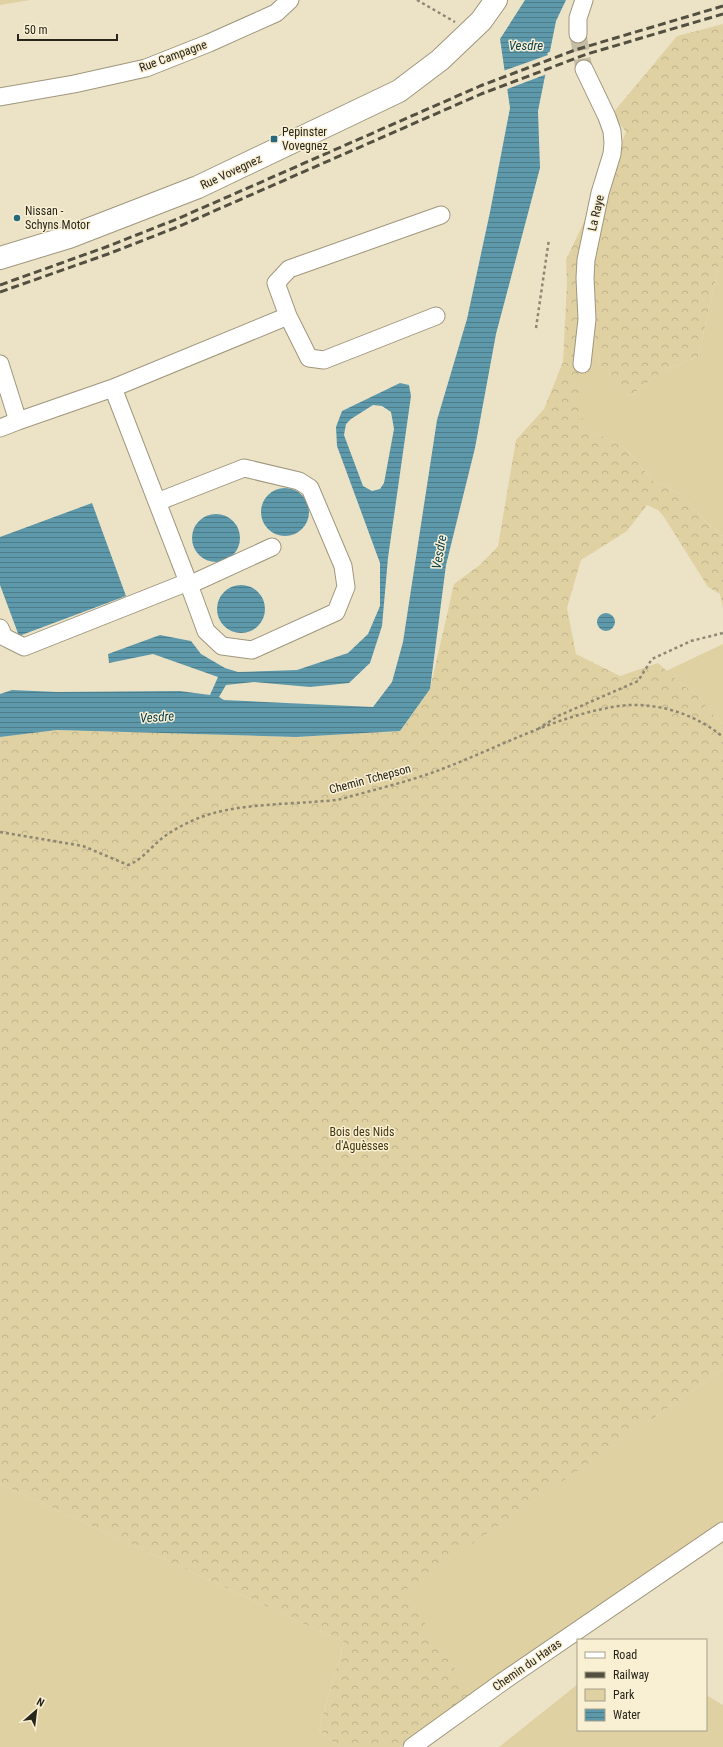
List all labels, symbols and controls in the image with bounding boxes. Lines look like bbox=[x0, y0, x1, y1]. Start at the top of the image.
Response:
scale bar bbox=[18, 16, 117, 42]
text: 50 m bbox=[24, 23, 48, 37]
street label: Rue Campagne bbox=[137, 37, 209, 75]
water label: Vesdre bbox=[509, 38, 543, 53]
place label: Pepinster Vovegnez bbox=[282, 125, 328, 153]
marker: Pepinster Vovegnez bbox=[269, 134, 279, 144]
street label: Rue Vovegnez bbox=[198, 152, 264, 192]
street label: La Raye bbox=[585, 193, 607, 233]
place label: Nissan - Schyns Motor bbox=[25, 204, 90, 232]
marker: Nissan - Schyns Motor bbox=[12, 213, 22, 223]
water label: Vesdre bbox=[429, 534, 449, 570]
water label: Vesdre bbox=[139, 708, 175, 726]
street label: Chemin Tchepson bbox=[328, 761, 413, 797]
park label: Bois des Nids d'Aguèsses bbox=[330, 1125, 394, 1153]
street label: Chemin du Haras bbox=[490, 1636, 564, 1694]
legend bbox=[577, 1639, 707, 1731]
text: Road bbox=[613, 1648, 637, 1662]
text: Railway bbox=[613, 1668, 649, 1682]
text: Park bbox=[613, 1688, 635, 1702]
north arrow bbox=[16, 1691, 56, 1731]
text: N bbox=[34, 1695, 47, 1710]
text: Water bbox=[613, 1708, 641, 1722]

